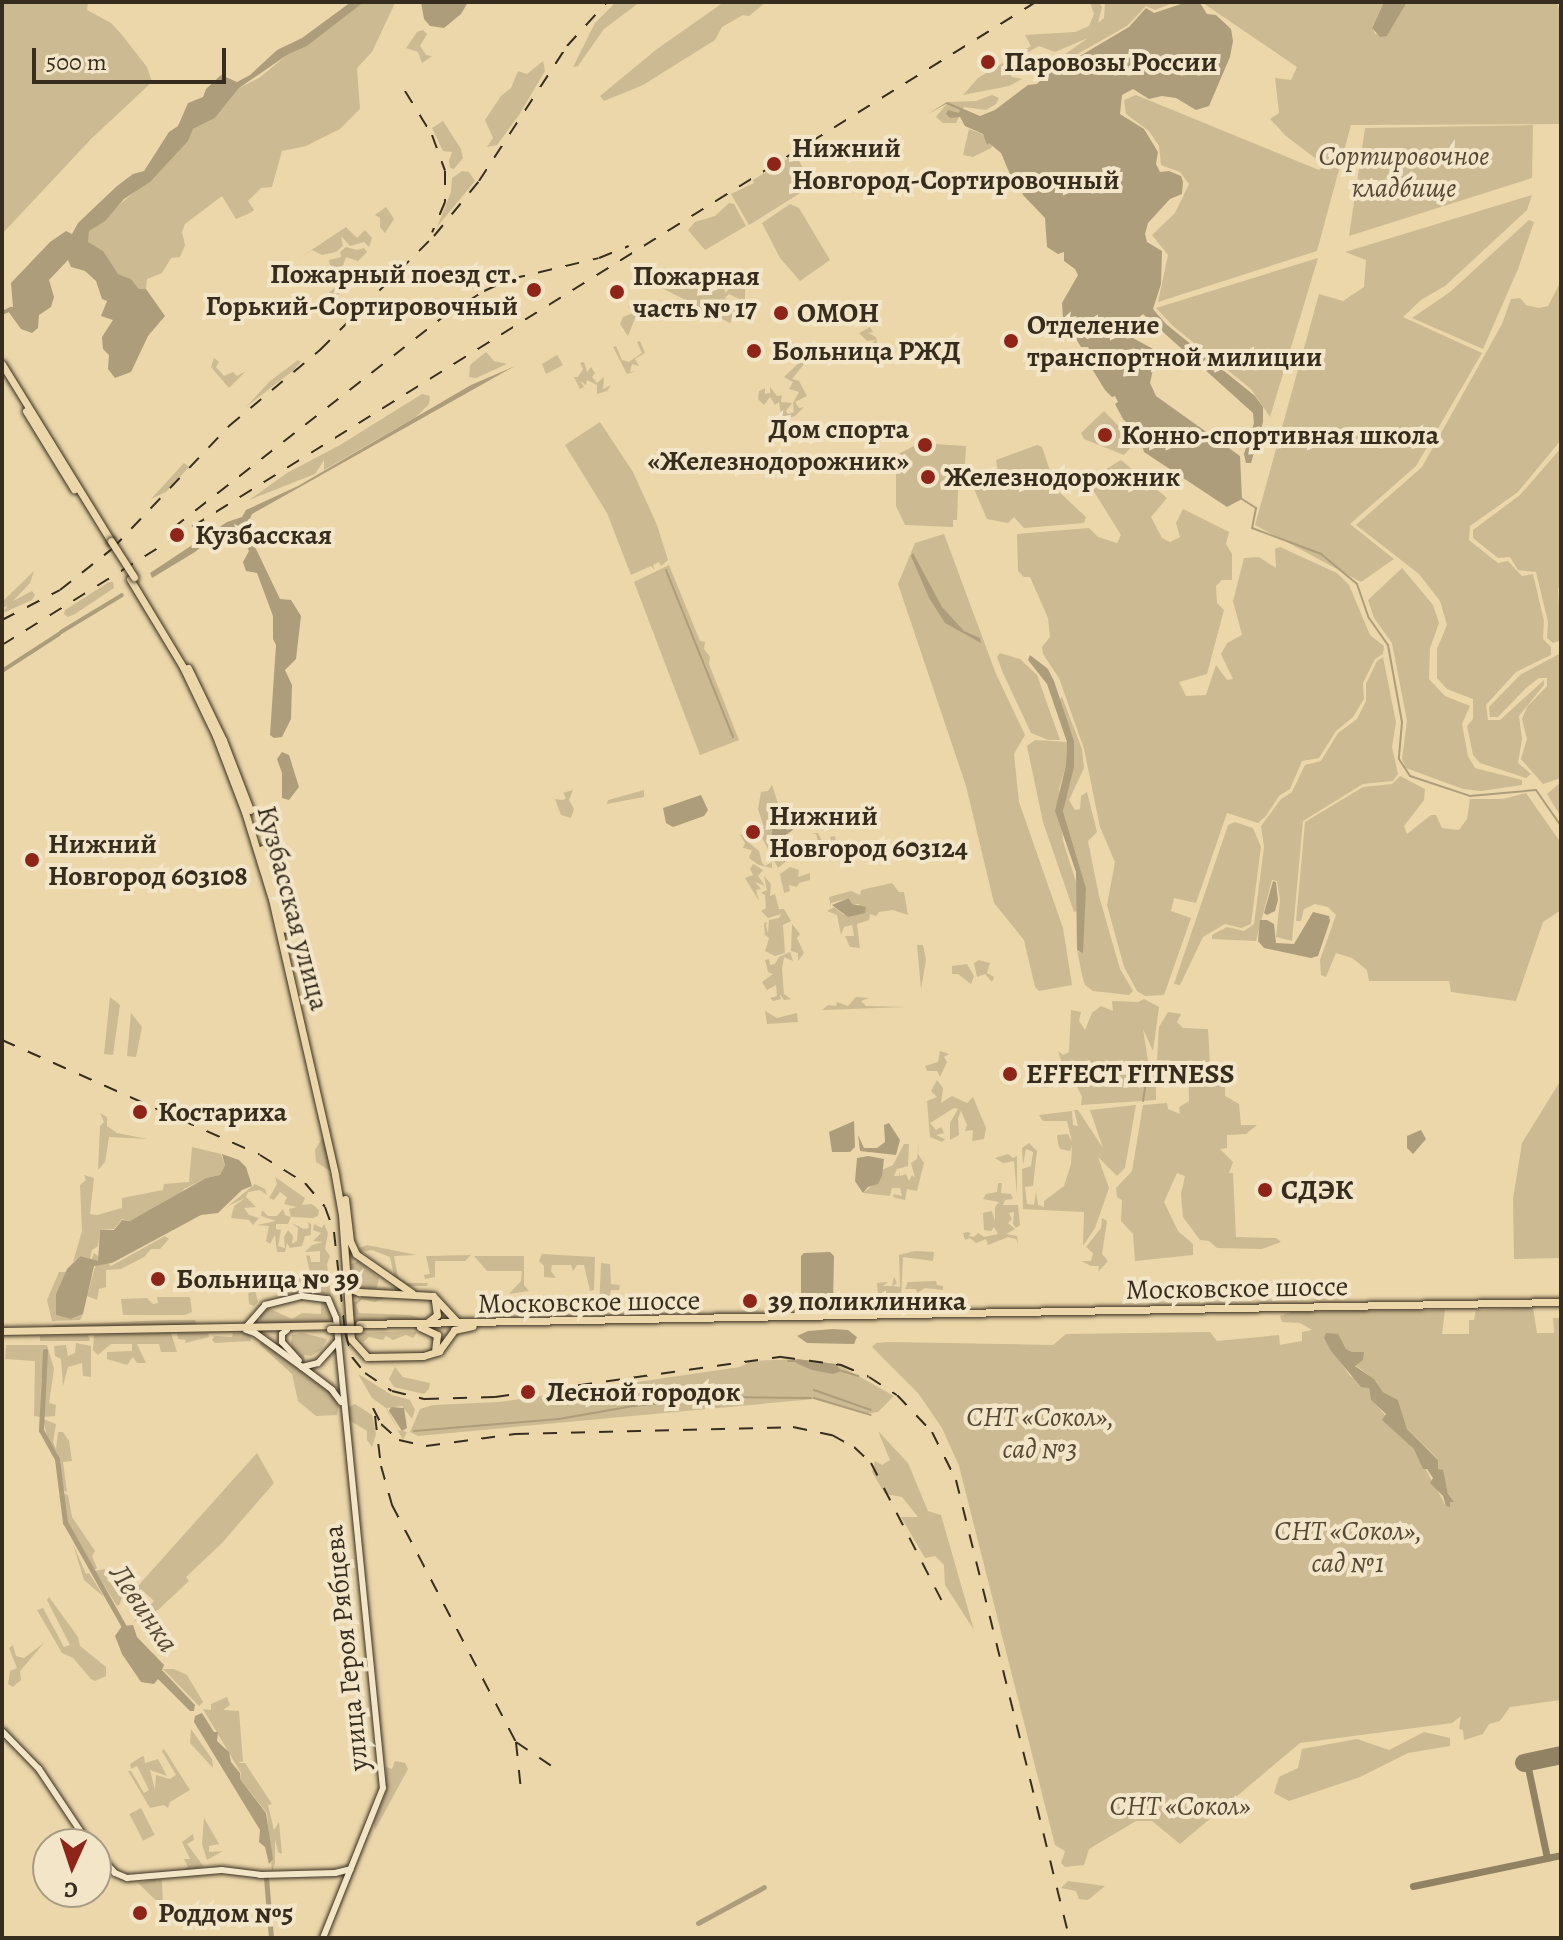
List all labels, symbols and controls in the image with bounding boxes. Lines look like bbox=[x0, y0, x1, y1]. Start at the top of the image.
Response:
scale bar bbox=[36, 32, 230, 82]
place label: Паровозы России bbox=[1004, 45, 1217, 79]
text: 500 m bbox=[46, 46, 107, 78]
marker: Паровозы России bbox=[979, 53, 997, 71]
place label: Нижний Новгород-Сортировочный bbox=[792, 131, 1120, 197]
park label: Сортировочное кладбище bbox=[1319, 139, 1489, 205]
marker: Нижний Новгород-Сортировочный bbox=[763, 153, 785, 175]
place label: Пожарный поезд ст. Горький-Сортировочный bbox=[205, 257, 518, 323]
place label: Пожарная часть № 17 bbox=[633, 259, 760, 325]
marker: Пожарный поезд ст. Горький-Сортировочный bbox=[525, 281, 543, 299]
marker: Пожарная часть № 17 bbox=[608, 283, 626, 301]
place label: ОМОН bbox=[797, 296, 879, 330]
marker: ОМОН bbox=[772, 304, 790, 322]
place label: Отделение транспортной милиции bbox=[1027, 308, 1322, 374]
marker: Отделение транспортной милиции bbox=[1002, 332, 1020, 350]
place label: Больница РЖД bbox=[772, 334, 961, 368]
marker: Больница РЖД bbox=[743, 340, 765, 362]
place label: Дом спорта «Железнодорожник» bbox=[648, 412, 909, 478]
place label: Конно-спортивная школа bbox=[1121, 418, 1439, 452]
marker: Конно-спортивная школа bbox=[1096, 426, 1114, 444]
marker: Дом спорта «Железнодорожник» bbox=[916, 436, 934, 454]
place label: Железнодорожник bbox=[944, 460, 1180, 494]
marker: Железнодорожник bbox=[919, 468, 937, 486]
place label: Кузбасская bbox=[195, 518, 332, 552]
marker: Кузбасская bbox=[166, 524, 188, 546]
place label: Нижний Новгород 603124 bbox=[769, 799, 968, 865]
street label: Кузбасская улица bbox=[250, 802, 336, 1014]
marker: Нижний Новгород 603124 bbox=[744, 823, 762, 841]
place label: Нижний Новгород 603108 bbox=[48, 827, 248, 893]
marker: Нижний Новгород 603108 bbox=[23, 851, 41, 869]
place label: EFFECT FITNESS bbox=[1026, 1057, 1235, 1091]
marker: EFFECT FITNESS bbox=[1001, 1065, 1019, 1083]
place label: Костариха bbox=[158, 1095, 287, 1129]
marker: Костариха bbox=[129, 1101, 151, 1123]
place label: СДЭК bbox=[1281, 1173, 1353, 1207]
marker: СДЭК bbox=[1256, 1181, 1274, 1199]
place label: Больница № 39 bbox=[176, 1262, 359, 1296]
marker: Больница № 39 bbox=[147, 1268, 169, 1290]
street label: Московское шоссе bbox=[1125, 1269, 1349, 1307]
street label: Московское шоссе bbox=[477, 1283, 701, 1321]
place label: 39 поликлиника bbox=[768, 1284, 966, 1318]
marker: 39 поликлиника bbox=[739, 1290, 761, 1312]
place label: Лесной городок bbox=[546, 1375, 740, 1409]
marker: Лесной городок bbox=[517, 1381, 539, 1403]
park label: СНТ «Сокол», сад №3 bbox=[966, 1400, 1114, 1466]
park label: СНТ «Сокол», сад №1 bbox=[1274, 1514, 1422, 1580]
street label: улица Героя Рябцева bbox=[316, 1523, 376, 1773]
water label: Левинка bbox=[101, 1557, 187, 1659]
park label: СНТ «Сокол» bbox=[1109, 1789, 1251, 1823]
north arrow bbox=[32, 1828, 112, 1908]
text: С bbox=[63, 1875, 78, 1905]
place label: Роддом №5 bbox=[158, 1896, 293, 1930]
marker: Роддом №5 bbox=[129, 1902, 151, 1924]

